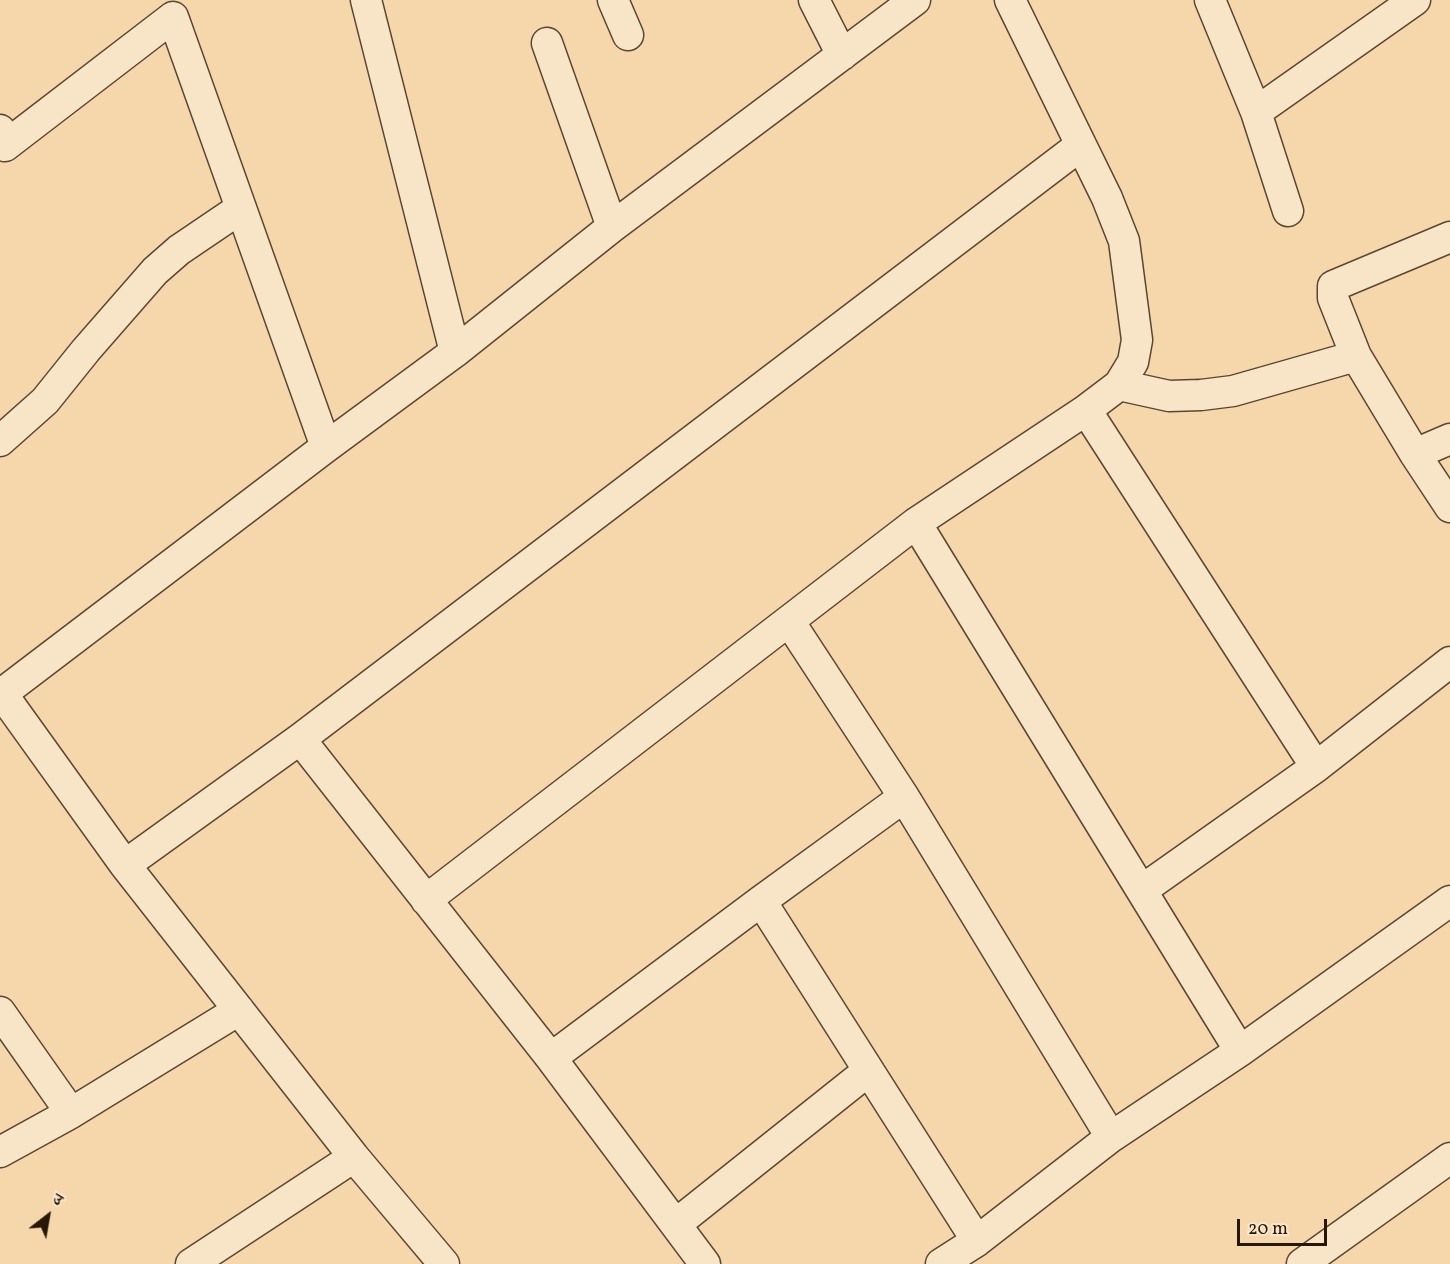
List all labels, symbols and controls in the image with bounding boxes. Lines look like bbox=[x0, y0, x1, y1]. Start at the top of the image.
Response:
north arrow bbox=[18, 1186, 78, 1246]
text: उ bbox=[48, 1189, 66, 1212]
scale bar bbox=[1240, 1207, 1330, 1245]
text: 20 m bbox=[1248, 1217, 1288, 1242]

